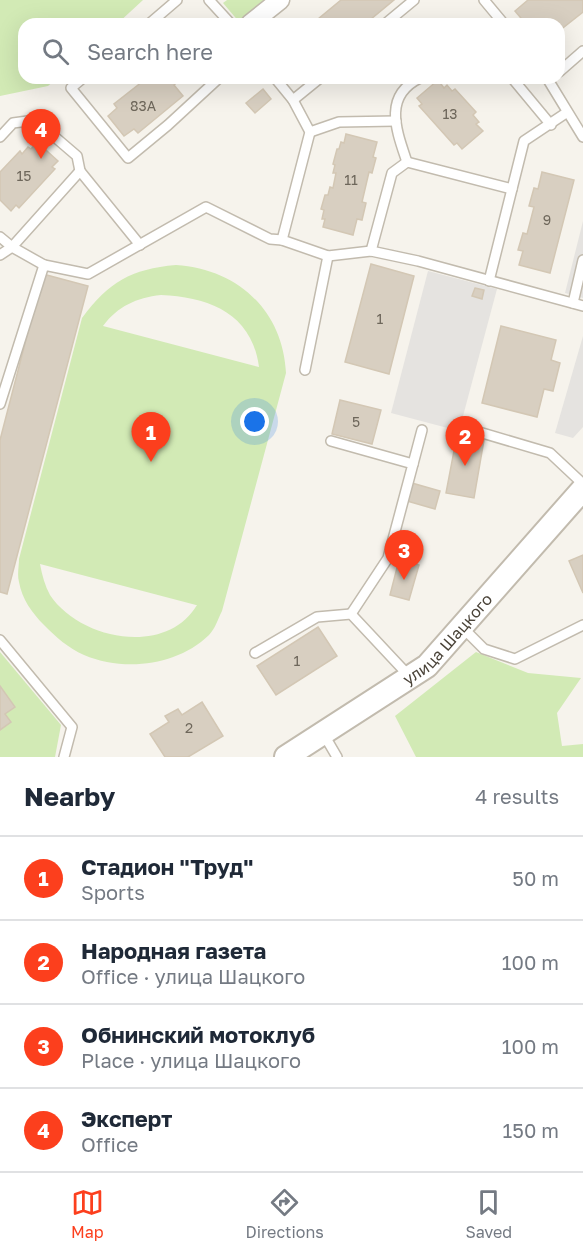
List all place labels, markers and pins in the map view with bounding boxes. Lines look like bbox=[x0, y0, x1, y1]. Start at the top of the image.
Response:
pin: 4 bbox=[22, 110, 60, 159]
pin: 1 bbox=[132, 412, 170, 462]
pin: 2 bbox=[446, 416, 484, 466]
pin: 3 bbox=[384, 530, 424, 580]

